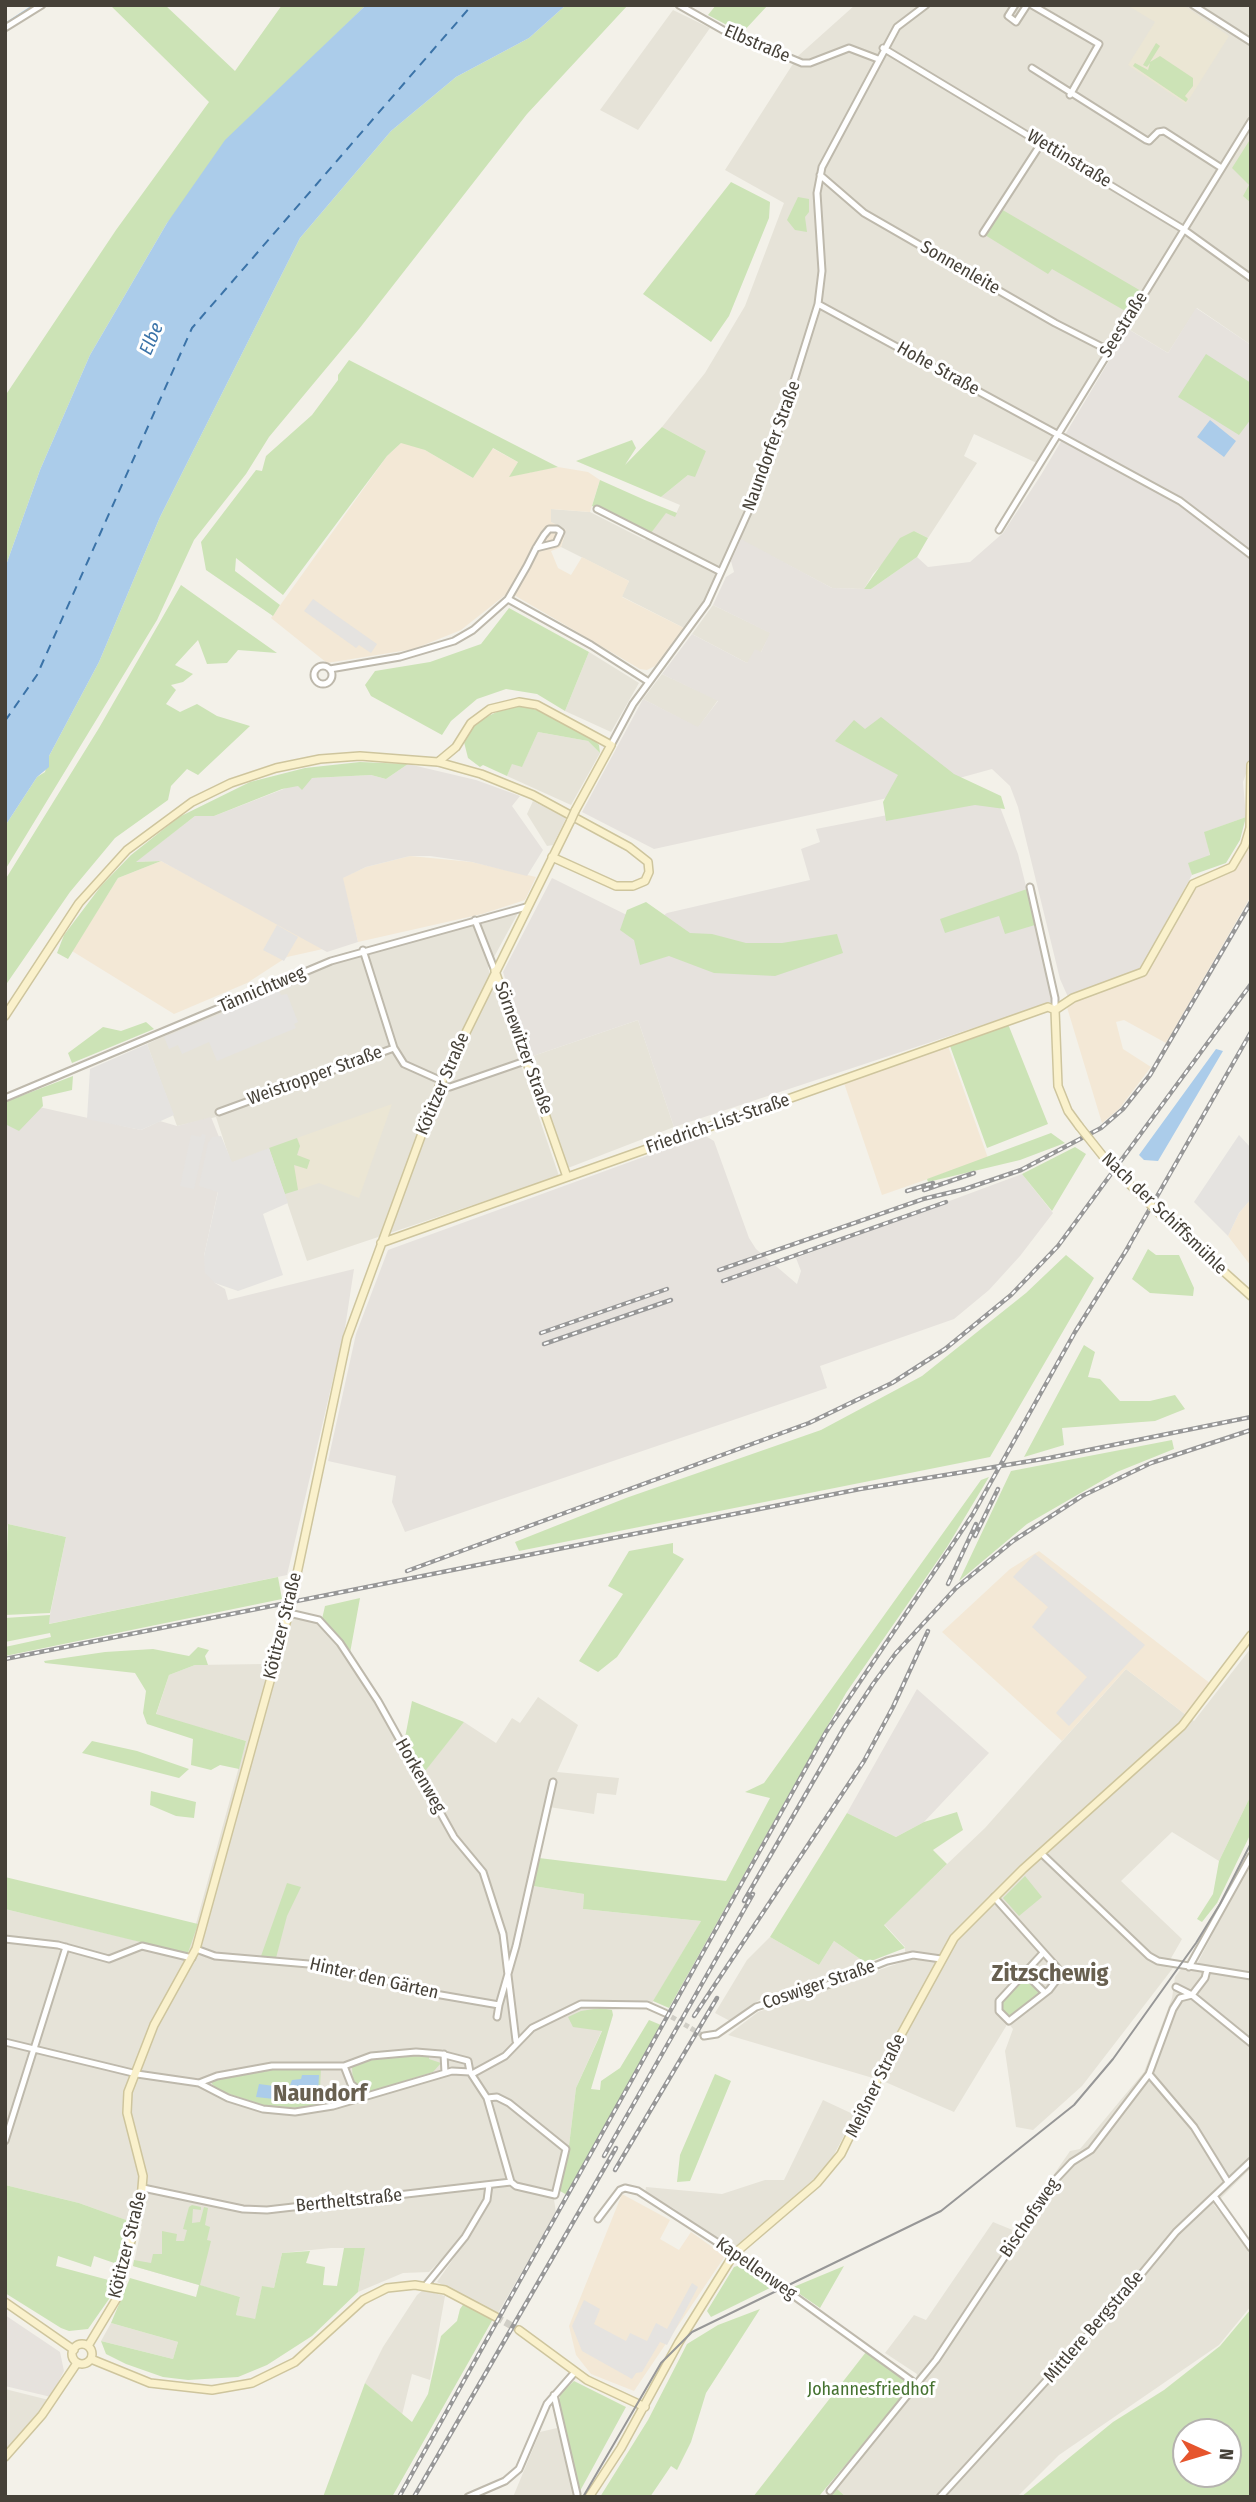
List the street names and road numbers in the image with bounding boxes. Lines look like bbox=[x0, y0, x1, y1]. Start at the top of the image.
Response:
street label: Elbstraße bbox=[721, 21, 793, 67]
street label: Wettinstraße bbox=[1023, 125, 1115, 193]
street label: Sonnenleite bbox=[916, 237, 1004, 299]
street label: Seestraße bbox=[1095, 288, 1153, 362]
street label: Hohe Straße bbox=[893, 338, 983, 400]
street label: Naundorfer Straße bbox=[738, 378, 806, 514]
street label: Tännichtweg bbox=[215, 962, 309, 1018]
street label: Sörnewitzer Straße bbox=[489, 979, 557, 1117]
street label: Kötitzer Straße bbox=[412, 1029, 474, 1139]
street label: Weistropper Straße bbox=[245, 1042, 385, 1110]
street label: Friedrich-List-Straße bbox=[643, 1089, 793, 1159]
street label: Nach der Schiffsmühle bbox=[1097, 1149, 1231, 1279]
street label: Kötitzer Straße bbox=[259, 1570, 307, 1682]
street label: Horkenweg bbox=[390, 1735, 450, 1817]
street label: Hinter den Gärten bbox=[307, 1954, 441, 2004]
street label: Coswiger Straße bbox=[760, 1956, 878, 2014]
street label: Meißner Straße bbox=[842, 2031, 910, 2141]
street label: Bischofsweg bbox=[996, 2174, 1064, 2262]
street label: Bertheltstraße bbox=[295, 2185, 403, 2217]
street label: Kötitzer Straße bbox=[104, 2189, 152, 2301]
street label: Kapellenweg bbox=[711, 2233, 801, 2305]
street label: Mittlere Bergstraße bbox=[1040, 2267, 1148, 2387]

